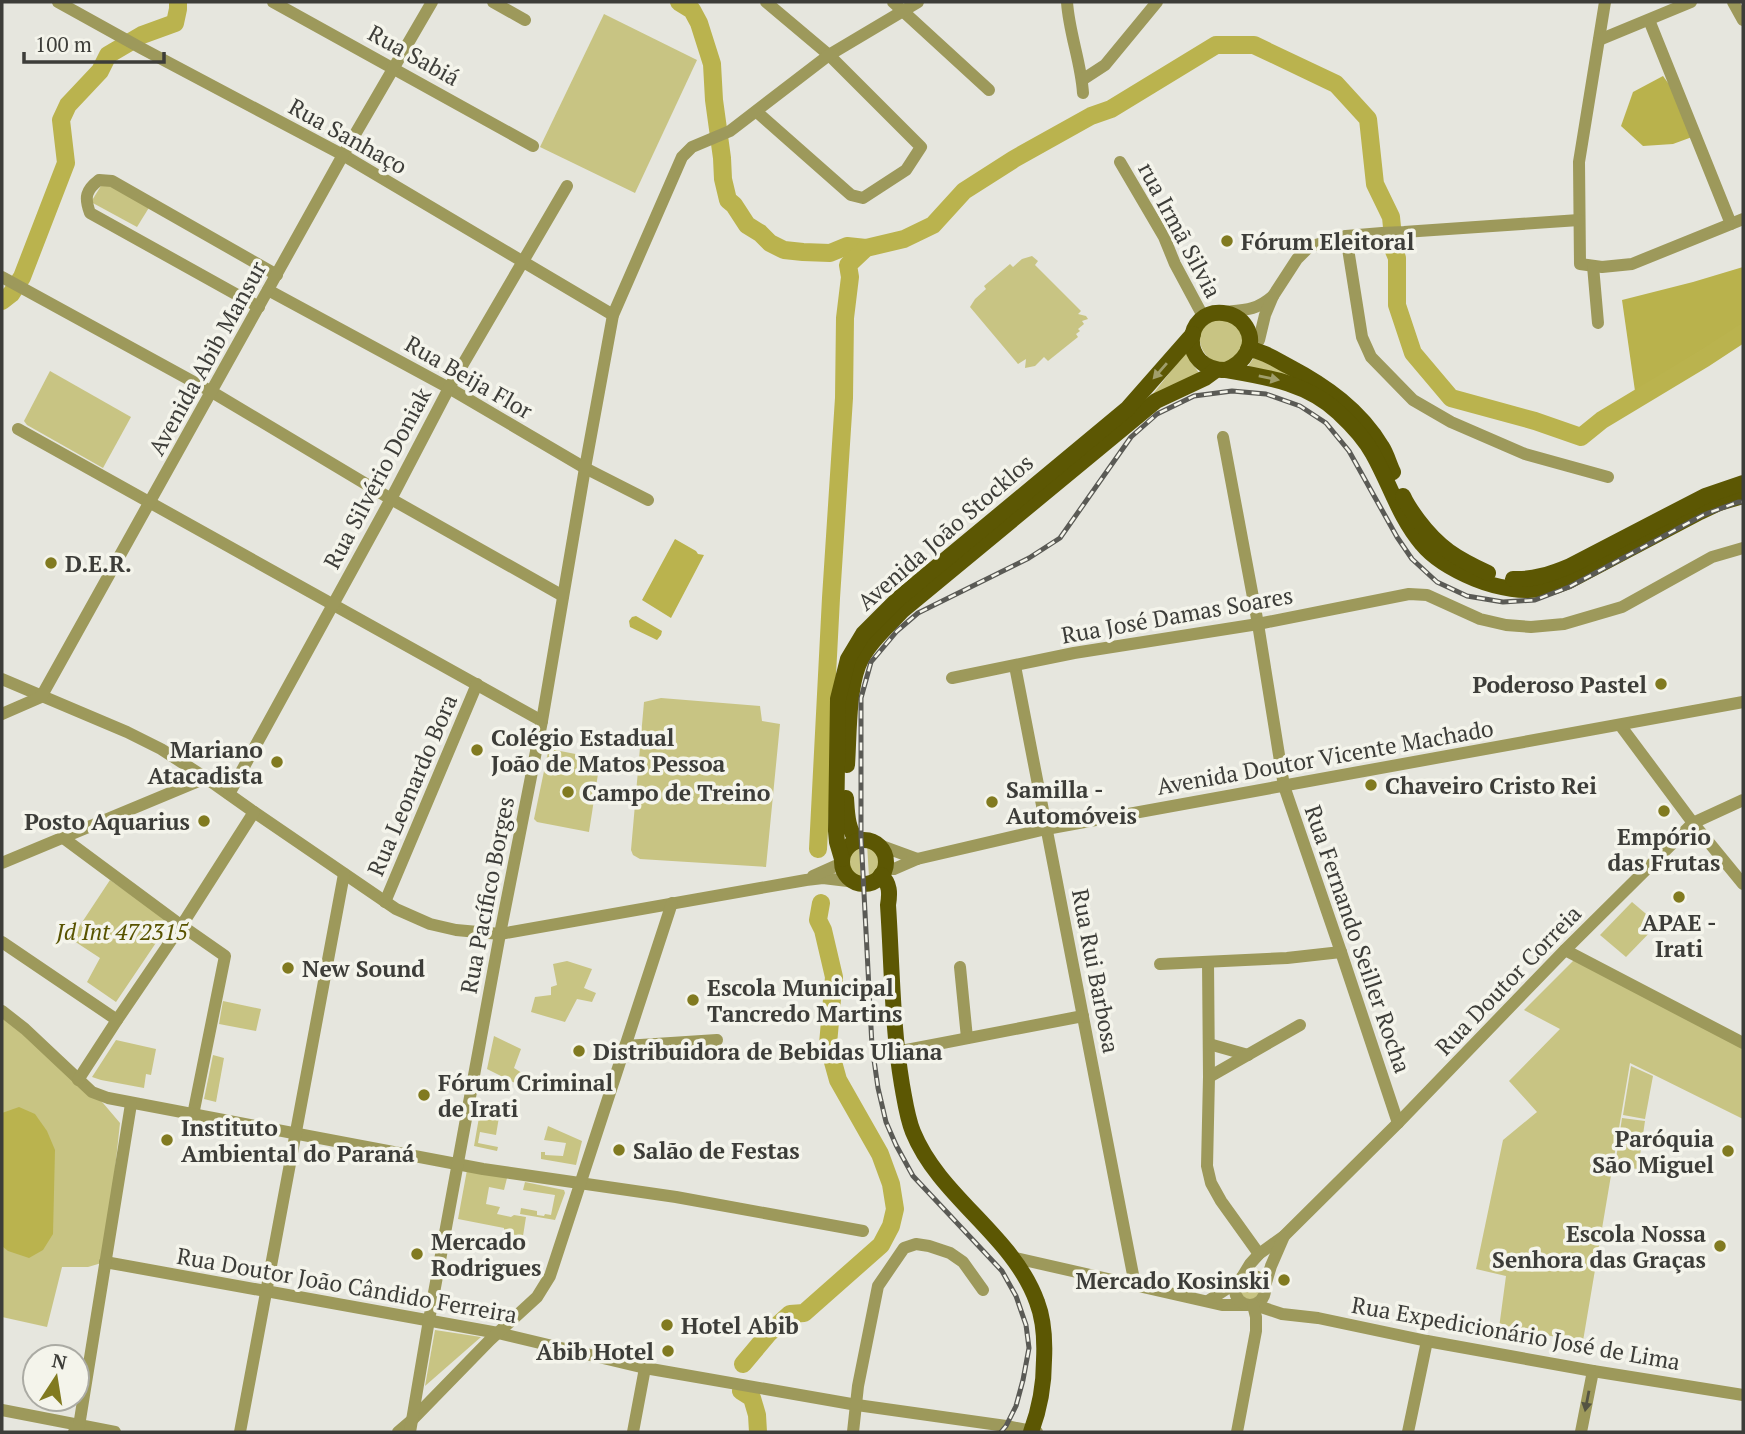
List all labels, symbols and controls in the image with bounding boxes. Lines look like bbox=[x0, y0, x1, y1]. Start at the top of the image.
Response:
street label: Rua Sabiá bbox=[363, 17, 466, 93]
scale bar bbox=[24, 21, 164, 65]
text: 100 m bbox=[35, 30, 92, 58]
street label: Rua Sanhaço bbox=[283, 91, 413, 181]
street label: rua Irmã Silvia bbox=[1131, 157, 1229, 304]
place label: Fórum Eleitoral bbox=[1241, 226, 1415, 257]
marker: Fórum Eleitoral bbox=[1219, 233, 1235, 249]
street label: Avenida Abib Mansur bbox=[141, 255, 273, 461]
street label: Rua Beija Flor bbox=[400, 328, 539, 426]
one-way arrow bbox=[1153, 363, 1168, 380]
one-way arrow bbox=[1258, 372, 1280, 383]
street label: Rua Silvério Doniak bbox=[316, 382, 438, 574]
street label: Avenida João Stocklos bbox=[850, 447, 1040, 617]
place label: D.E.R. bbox=[65, 548, 132, 579]
marker: D.E.R. bbox=[43, 555, 59, 571]
street label: Rua José Damas Soares bbox=[1059, 579, 1295, 651]
place label: Poderoso Pastel bbox=[1472, 669, 1647, 700]
marker: Poderoso Pastel bbox=[1653, 676, 1669, 692]
street label: Rua Leonardo Bora bbox=[360, 689, 464, 881]
street label: Avenida Doutor Vicente Machado bbox=[1154, 712, 1496, 802]
place label: Colégio Estadual João de Matos Pessoa bbox=[491, 722, 726, 779]
place label: Mariano Atacadista bbox=[148, 734, 263, 791]
marker: Colégio Estadual João de Matos Pessoa bbox=[469, 742, 485, 758]
marker: Mariano Atacadista bbox=[269, 754, 285, 770]
place label: Chaveiro Cristo Rei bbox=[1385, 770, 1597, 801]
place label: Samilla - Automóveis bbox=[1006, 774, 1137, 831]
place label: Campo de Treino bbox=[582, 777, 770, 808]
marker: Chaveiro Cristo Rei bbox=[1363, 777, 1379, 793]
marker: Campo de Treino bbox=[560, 784, 576, 800]
street label: Rua Pacífico Borges bbox=[453, 794, 521, 996]
marker: Samilla - Automóveis bbox=[984, 794, 1000, 810]
street label: Rua Fernando Seiller Rocha bbox=[1298, 801, 1419, 1077]
marker: Empório das Frutas bbox=[1656, 803, 1672, 819]
place label: Posto Aquarius bbox=[24, 806, 190, 837]
marker: Posto Aquarius bbox=[196, 813, 212, 829]
place label: Empório das Frutas bbox=[1607, 821, 1721, 878]
street label: Rua Rui Barbosa bbox=[1065, 886, 1127, 1056]
marker: APAE - Irati bbox=[1671, 889, 1687, 905]
street label: Rua Doutor Correia bbox=[1428, 898, 1588, 1062]
place label: APAE - Irati bbox=[1641, 907, 1717, 964]
park label: Jd Int 472315 bbox=[55, 916, 190, 947]
place label: New Sound bbox=[302, 953, 425, 984]
marker: New Sound bbox=[280, 960, 296, 976]
place label: Escola Municipal Tancredo Martins bbox=[707, 972, 902, 1029]
marker: Escola Municipal Tancredo Martins bbox=[685, 992, 701, 1008]
place label: Distribuidora de Bebidas Uliana bbox=[593, 1036, 943, 1067]
marker: Distribuidora de Bebidas Uliana bbox=[571, 1043, 587, 1059]
place label: Fórum Criminal de Irati bbox=[438, 1067, 614, 1124]
marker: Fórum Criminal de Irati bbox=[416, 1087, 432, 1103]
place label: Instituto Ambiental do Paraná bbox=[181, 1112, 415, 1169]
place label: Paróquia São Miguel bbox=[1592, 1123, 1714, 1180]
marker: Instituto Ambiental do Paraná bbox=[159, 1132, 175, 1148]
place label: Salão de Festas bbox=[633, 1135, 800, 1166]
marker: Salão de Festas bbox=[611, 1142, 627, 1158]
marker: Paróquia São Miguel bbox=[1720, 1143, 1736, 1159]
place label: Escola Nossa Senhora das Graças bbox=[1492, 1218, 1706, 1275]
place label: Mercado Rodrigues bbox=[431, 1226, 542, 1283]
marker: Escola Nossa Senhora das Graças bbox=[1712, 1238, 1728, 1254]
street label: Rua Doutor João Cândido Ferreira bbox=[174, 1240, 520, 1330]
marker: Mercado Rodrigues bbox=[409, 1246, 425, 1262]
place label: Mercado Kosinski bbox=[1075, 1265, 1270, 1296]
marker: Mercado Kosinski bbox=[1276, 1272, 1292, 1288]
street label: Rua Expedicionário José de Lima bbox=[1349, 1289, 1683, 1377]
place label: Hotel Abib bbox=[681, 1310, 799, 1341]
marker: Hotel Abib bbox=[659, 1317, 675, 1333]
place label: Abib Hotel bbox=[536, 1336, 654, 1367]
north arrow bbox=[21, 1343, 91, 1413]
marker: Abib Hotel bbox=[660, 1343, 676, 1359]
text: N bbox=[50, 1347, 70, 1375]
one-way arrow bbox=[1581, 1390, 1592, 1412]

